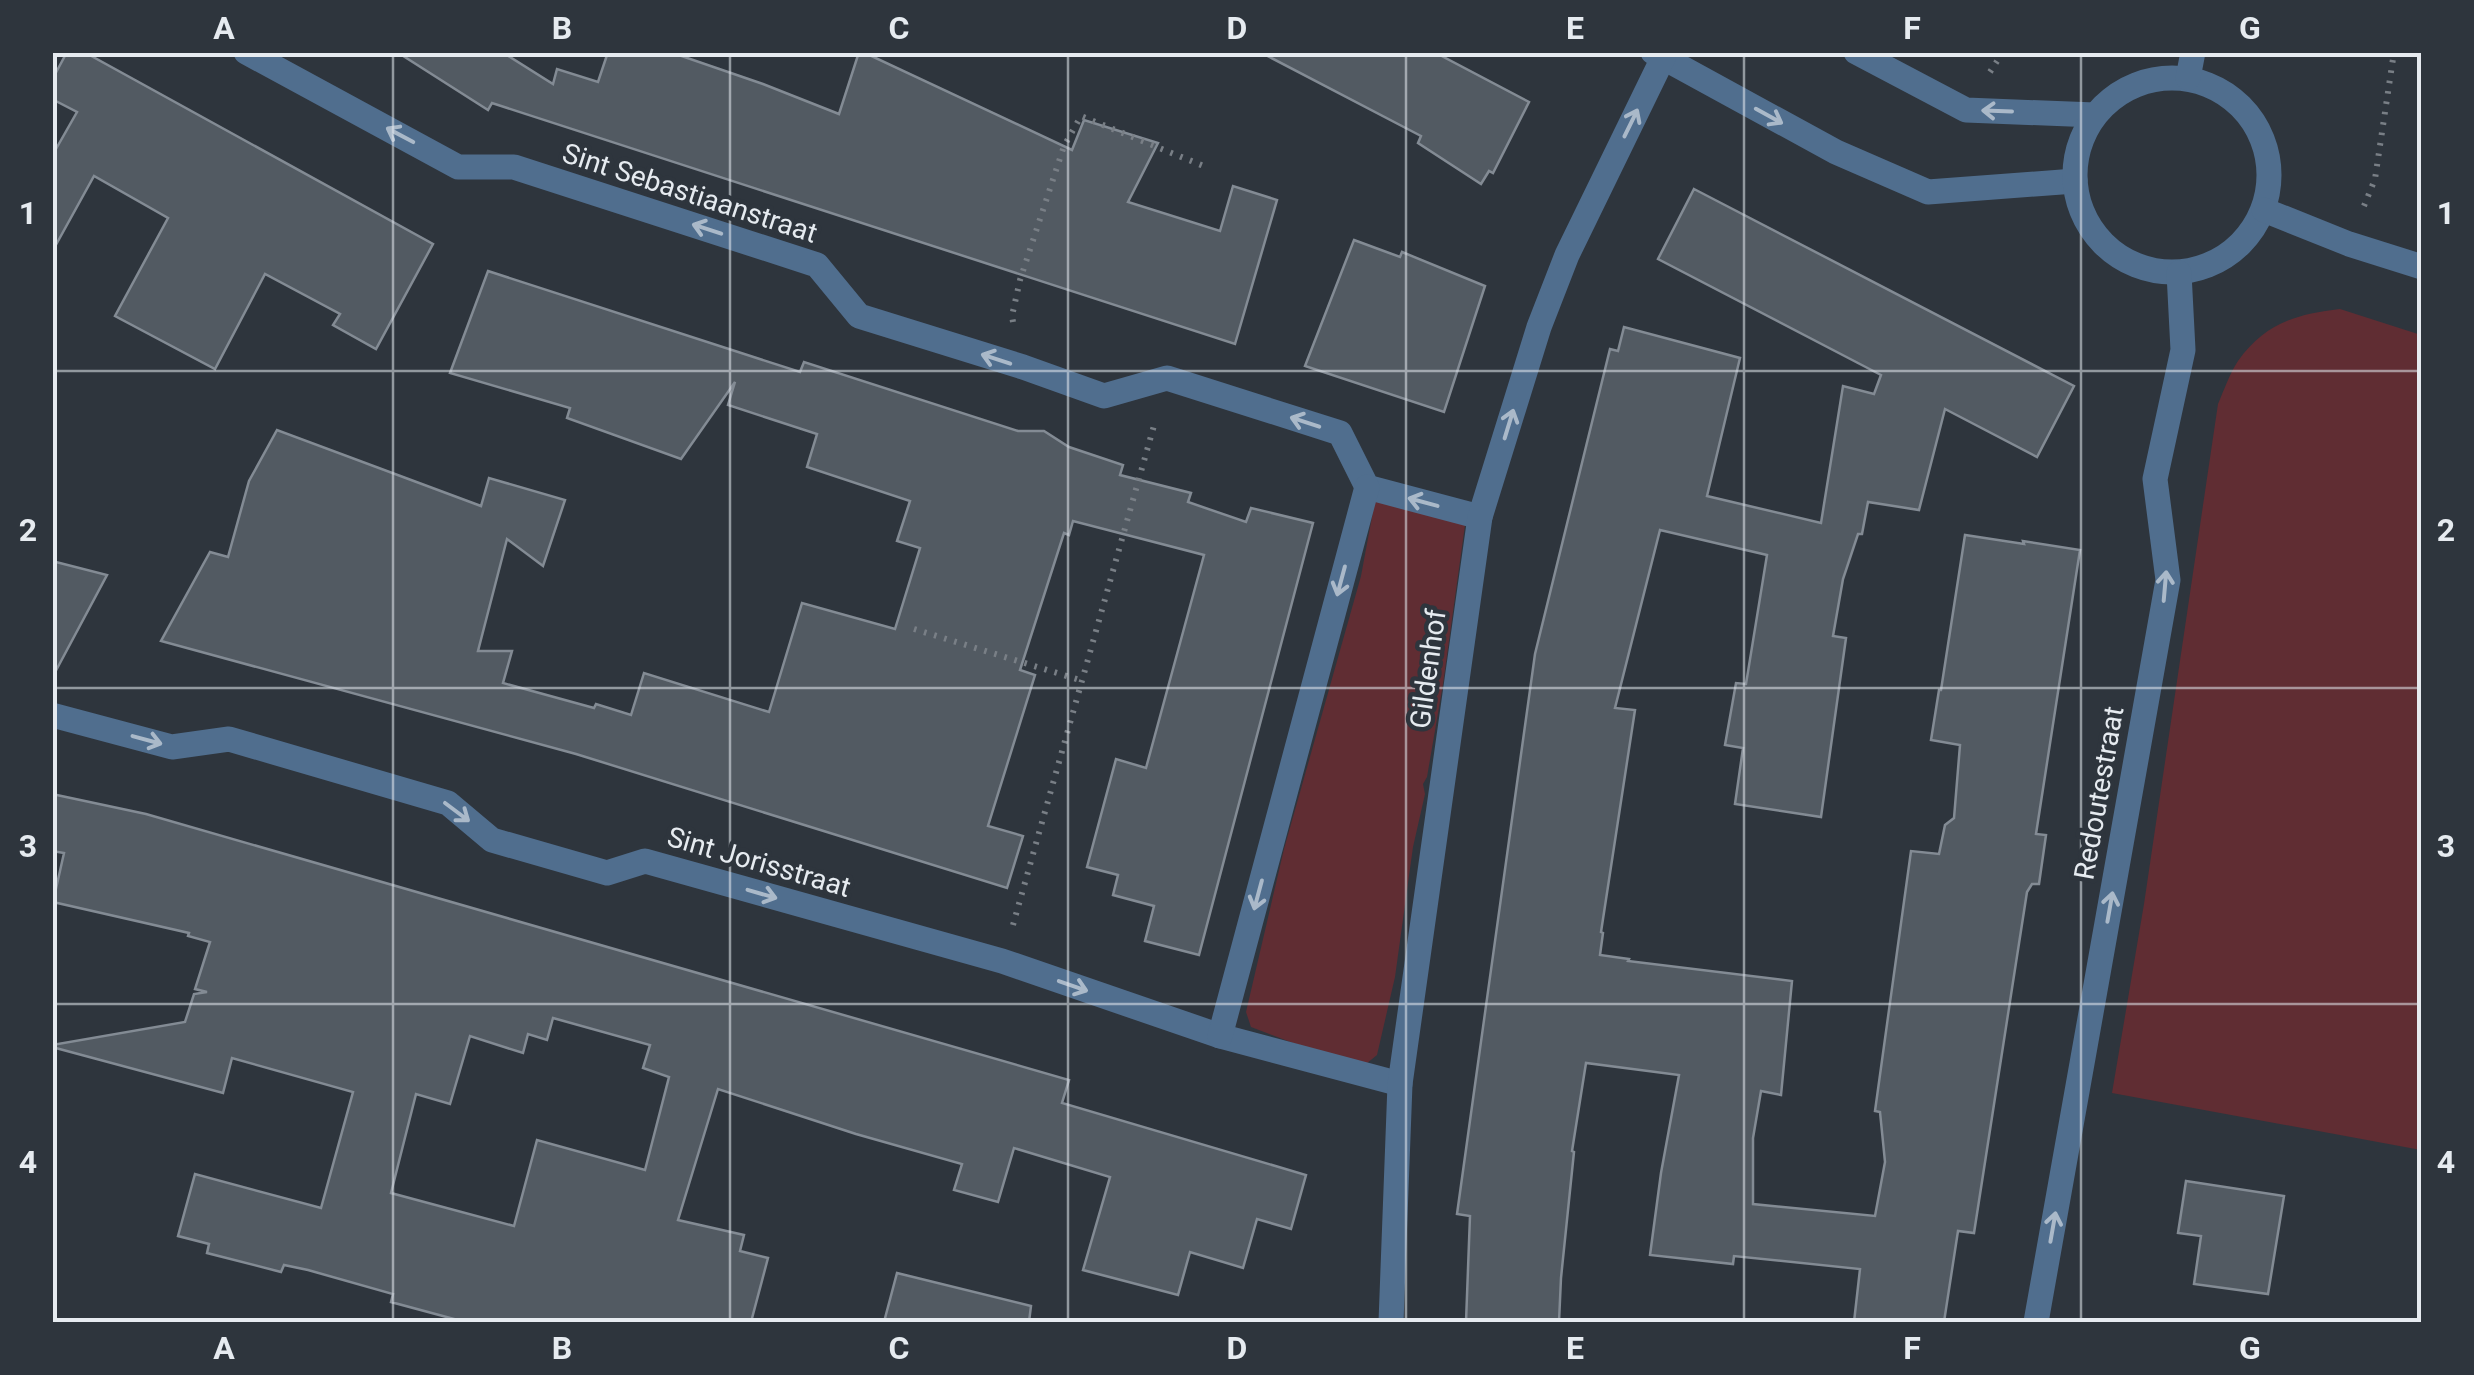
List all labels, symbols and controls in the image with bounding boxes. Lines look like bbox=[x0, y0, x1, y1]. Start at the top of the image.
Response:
text: A bbox=[213, 9, 235, 47]
text: B bbox=[552, 9, 572, 47]
text: C bbox=[889, 9, 909, 47]
text: D bbox=[1227, 9, 1247, 47]
text: E bbox=[1566, 9, 1584, 47]
text: F bbox=[1903, 9, 1921, 47]
text: G bbox=[2239, 9, 2261, 47]
one-way arrow bbox=[1982, 102, 2014, 121]
one-way arrow bbox=[1754, 106, 1783, 126]
one-way arrow bbox=[1623, 109, 1642, 139]
one-way arrow bbox=[385, 125, 415, 145]
street label: Sint Sebastiaanstraat bbox=[558, 136, 822, 250]
text: 1 bbox=[19, 194, 37, 232]
text: 1 bbox=[2437, 194, 2455, 232]
one-way arrow bbox=[691, 219, 723, 237]
one-way arrow bbox=[980, 348, 1012, 366]
one-way arrow bbox=[1501, 408, 1519, 440]
one-way arrow bbox=[1289, 411, 1321, 429]
one-way arrow bbox=[1408, 492, 1440, 510]
text: 2 bbox=[19, 511, 37, 549]
text: 2 bbox=[2437, 511, 2455, 549]
one-way arrow bbox=[1331, 565, 1350, 597]
one-way arrow bbox=[2155, 571, 2174, 603]
street label: Gildenhof bbox=[1403, 607, 1453, 731]
street label: Redoutestraat bbox=[2068, 704, 2130, 882]
one-way arrow bbox=[130, 732, 162, 751]
one-way arrow bbox=[444, 801, 470, 823]
street label: Sint Jorisstraat bbox=[663, 820, 855, 904]
text: 3 bbox=[19, 827, 37, 865]
text: 3 bbox=[2437, 827, 2455, 865]
one-way arrow bbox=[1247, 879, 1266, 911]
one-way arrow bbox=[746, 886, 777, 904]
one-way arrow bbox=[2101, 891, 2120, 923]
one-way arrow bbox=[1057, 978, 1088, 996]
text: 4 bbox=[19, 1143, 37, 1181]
text: 4 bbox=[2437, 1143, 2455, 1181]
one-way arrow bbox=[2044, 1211, 2063, 1243]
text: A bbox=[213, 1329, 235, 1367]
text: B bbox=[552, 1329, 572, 1367]
text: C bbox=[889, 1329, 909, 1367]
text: D bbox=[1227, 1329, 1247, 1367]
text: E bbox=[1566, 1329, 1584, 1367]
text: F bbox=[1903, 1329, 1921, 1367]
text: G bbox=[2239, 1329, 2261, 1367]

